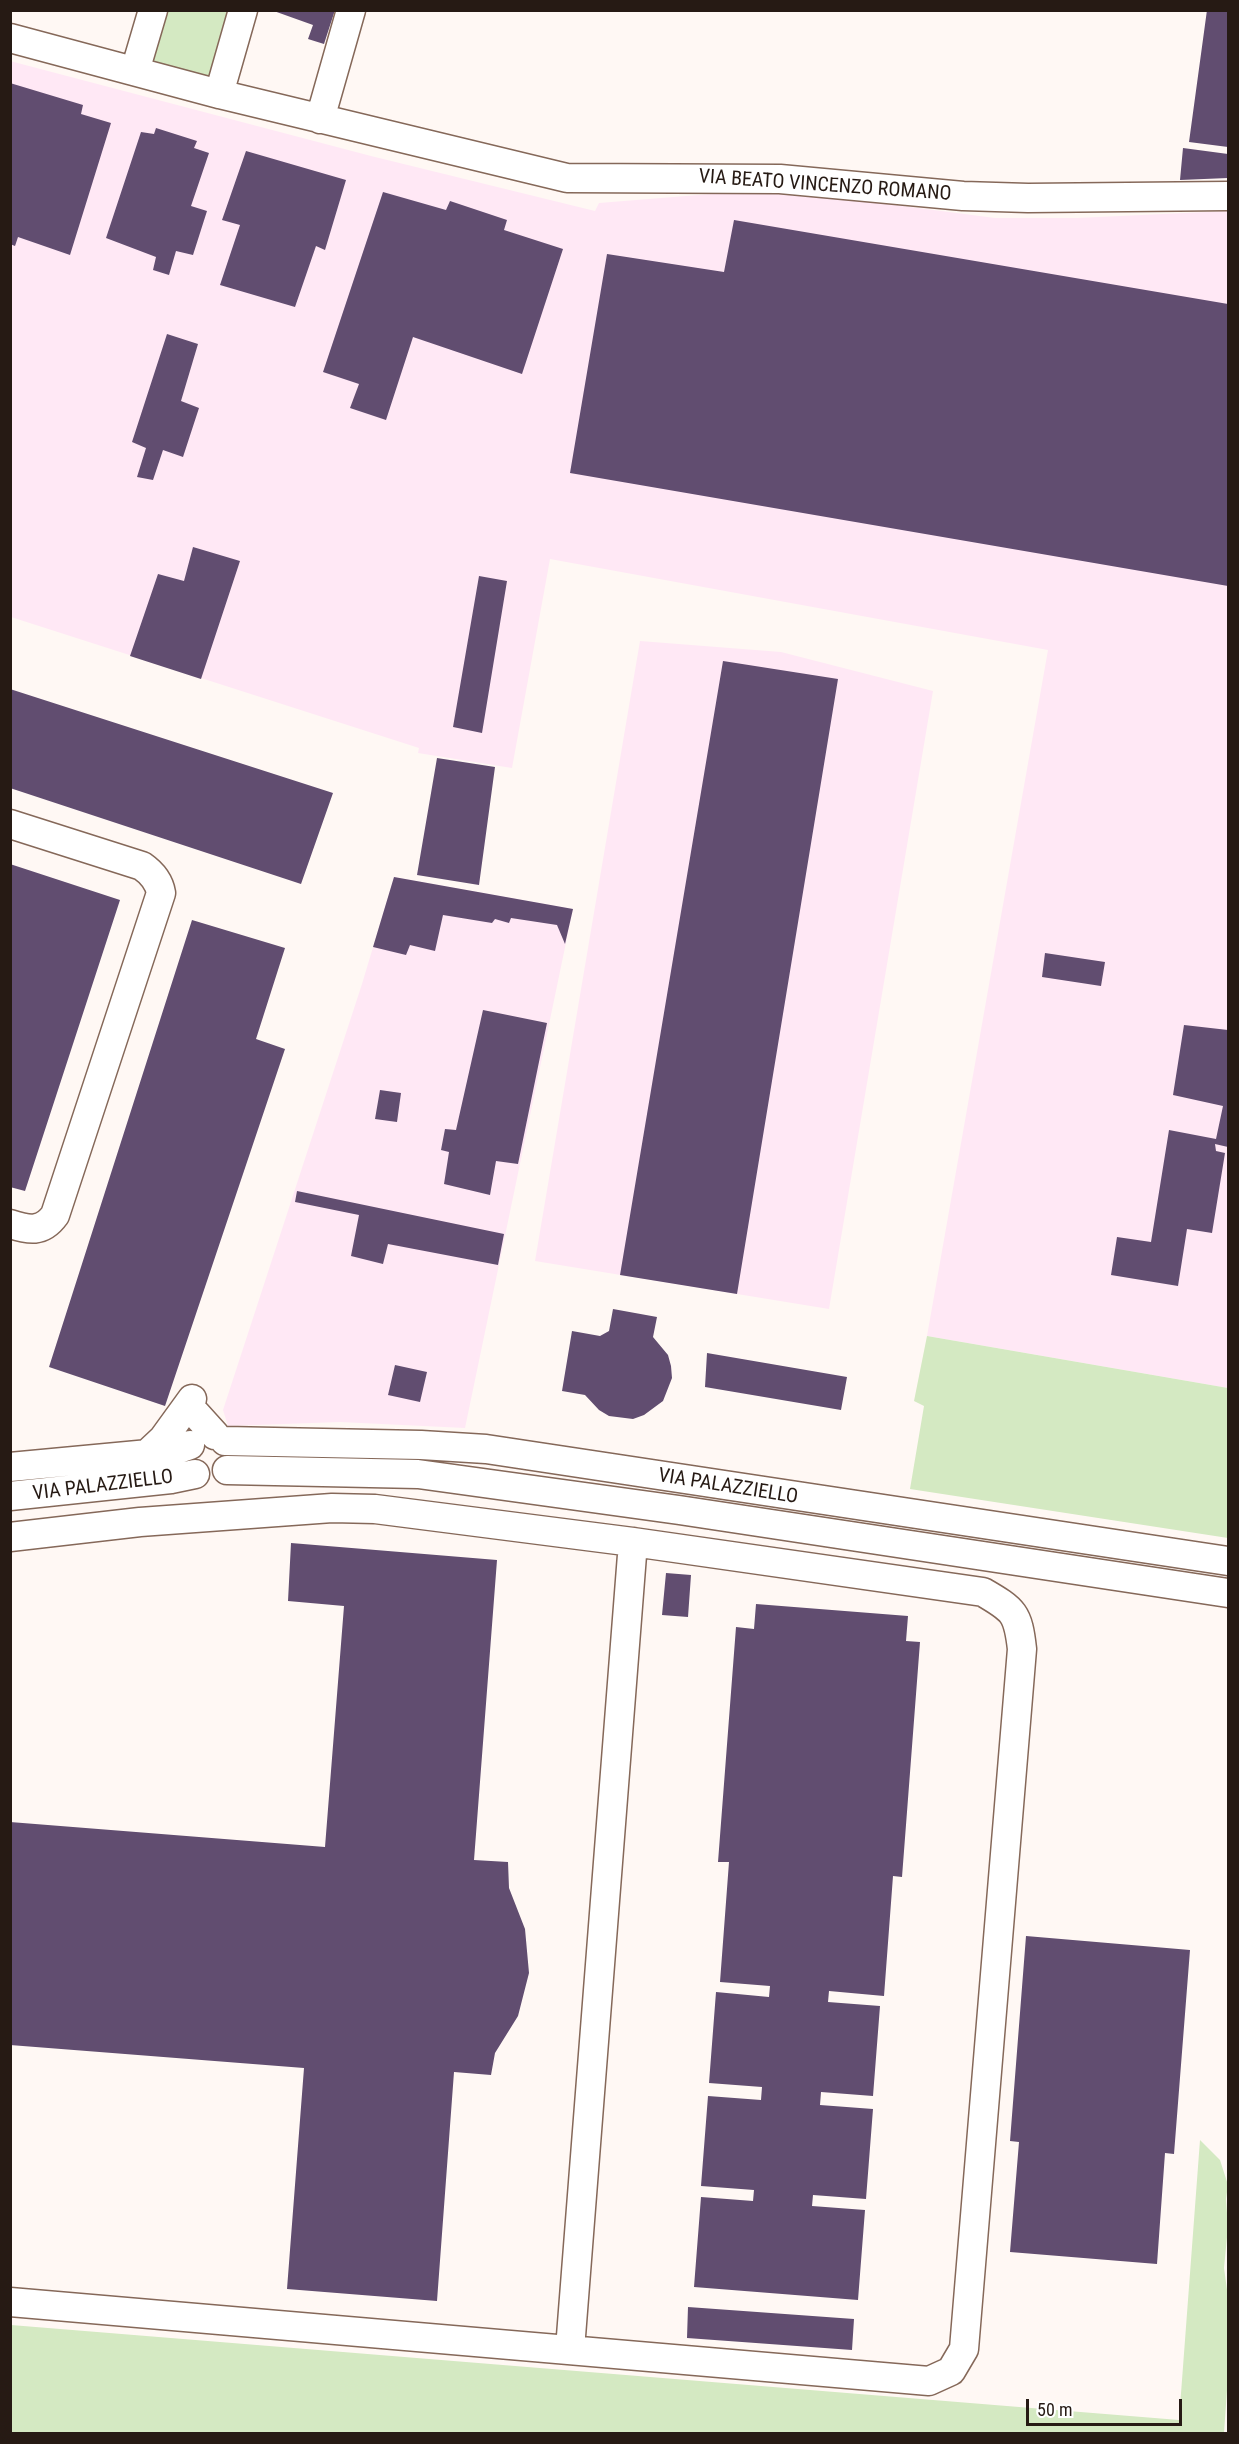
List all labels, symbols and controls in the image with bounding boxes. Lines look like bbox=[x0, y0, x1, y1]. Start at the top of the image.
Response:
street label: VIA BEATO VINCENZO ROMANO bbox=[698, 165, 952, 207]
street label: VIA PALAZZIELLO bbox=[656, 1464, 800, 1510]
street label: VIA PALAZZIELLO bbox=[31, 1465, 175, 1507]
scale bar bbox=[1029, 2387, 1185, 2425]
text: 50 m bbox=[1037, 2399, 1072, 2420]

